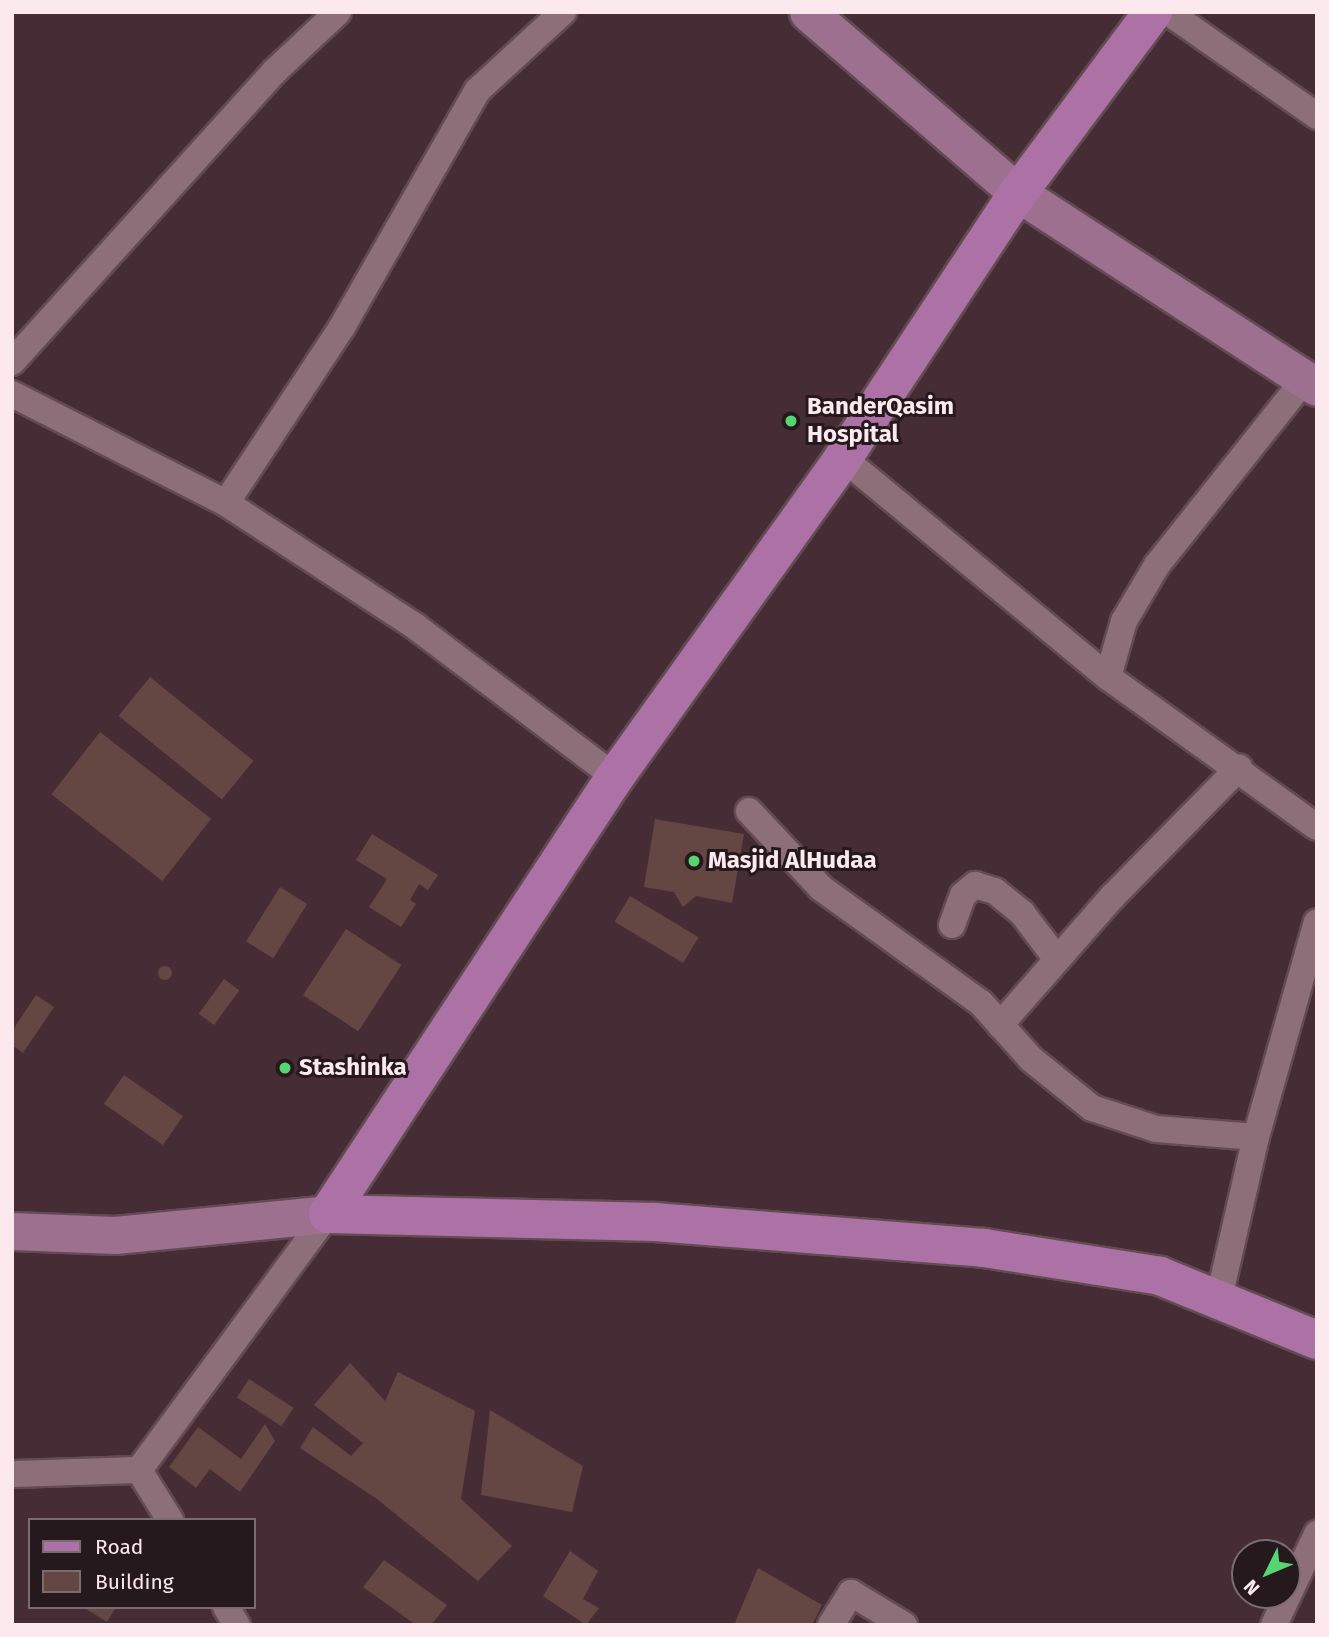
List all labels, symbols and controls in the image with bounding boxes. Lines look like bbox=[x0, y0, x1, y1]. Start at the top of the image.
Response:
place label: BanderQasim Hospital bbox=[807, 393, 954, 449]
marker: BanderQasim Hospital bbox=[781, 411, 801, 431]
place label: Masjid AlHudaa bbox=[708, 847, 877, 875]
marker: Masjid AlHudaa bbox=[686, 853, 702, 869]
place label: Stashinka bbox=[299, 1054, 407, 1082]
marker: Stashinka bbox=[277, 1060, 293, 1076]
legend bbox=[28, 1518, 256, 1609]
text: Road bbox=[95, 1534, 143, 1560]
north arrow bbox=[1231, 1539, 1301, 1609]
text: Building bbox=[95, 1569, 174, 1595]
text: N bbox=[1239, 1575, 1264, 1600]

